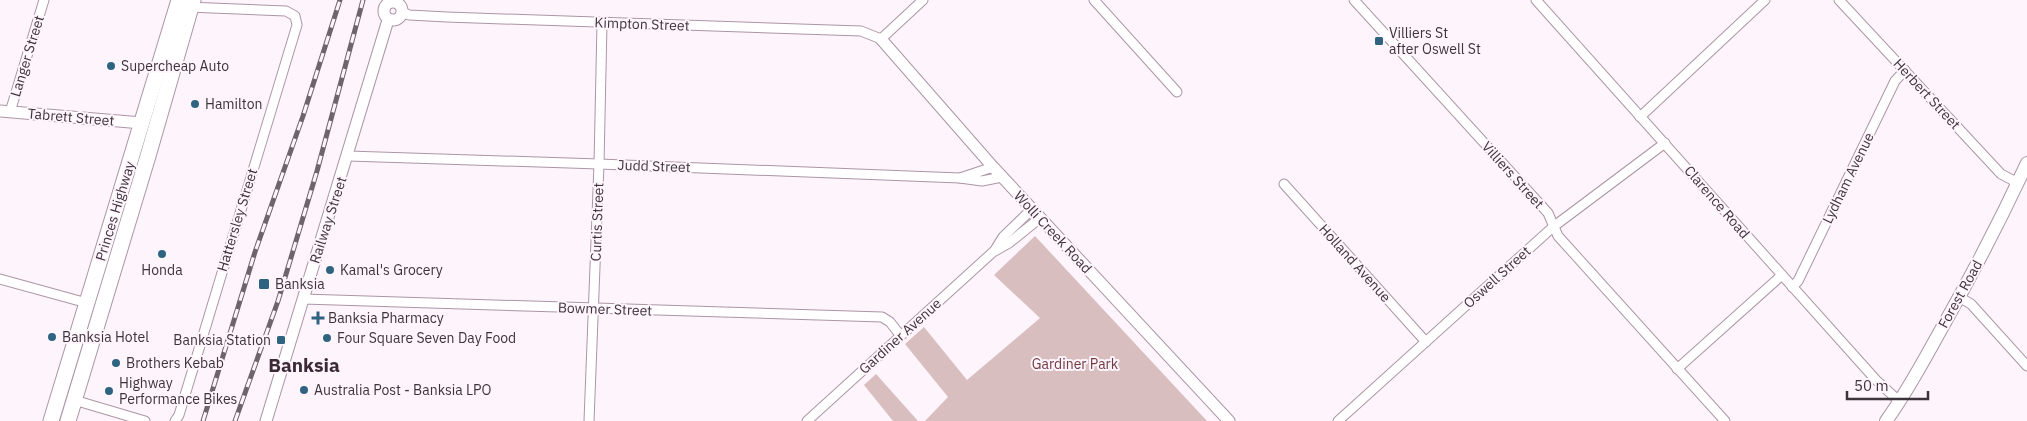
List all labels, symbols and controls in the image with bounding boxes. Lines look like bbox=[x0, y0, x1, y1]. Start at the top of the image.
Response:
street label: Langer Street bbox=[6, 13, 48, 99]
street label: Kimpton Street bbox=[594, 13, 690, 35]
place label: Villiers St after Oswell St bbox=[1389, 24, 1481, 58]
marker: Villiers St after Oswell St bbox=[1373, 35, 1385, 47]
street label: Herbert Street bbox=[1890, 55, 1964, 133]
place label: Supercheap Auto bbox=[121, 57, 229, 75]
marker: Supercheap Auto bbox=[105, 60, 117, 72]
place label: Hamilton bbox=[205, 95, 262, 113]
marker: Hamilton bbox=[189, 98, 201, 110]
street label: Tabrett Street bbox=[27, 104, 115, 130]
street label: Lydham Avenue bbox=[1818, 129, 1878, 227]
street label: Villiers Street bbox=[1478, 138, 1548, 212]
street label: Judd Street bbox=[617, 156, 691, 176]
street label: Princes Highway bbox=[91, 159, 139, 263]
street label: Clarence Road bbox=[1680, 162, 1754, 242]
street label: Hattersley Street bbox=[213, 166, 261, 274]
street label: Railway Street bbox=[305, 174, 351, 266]
street label: Curtis Street bbox=[587, 182, 607, 262]
street label: Wolli Creek Road bbox=[1010, 187, 1096, 277]
street label: Holland Avenue bbox=[1315, 220, 1395, 306]
street label: Oswell Street bbox=[1460, 242, 1534, 312]
marker: Honda bbox=[156, 248, 168, 260]
street label: Forest Road bbox=[1934, 257, 1986, 331]
place label: Honda bbox=[141, 261, 183, 279]
place label: Kamal's Grocery bbox=[340, 261, 443, 279]
marker: Kamal's Grocery bbox=[324, 264, 336, 276]
place label: Banksia bbox=[275, 275, 325, 293]
marker: Banksia bbox=[257, 277, 271, 291]
street label: Gardiner Avenue bbox=[855, 294, 945, 378]
street label: Bowmer Street bbox=[558, 298, 653, 320]
place label: Banksia Pharmacy bbox=[328, 309, 444, 327]
marker: Banksia Pharmacy bbox=[312, 312, 324, 324]
place label: Banksia Hotel bbox=[62, 328, 149, 346]
place label: Four Square Seven Day Food bbox=[337, 329, 516, 347]
marker: Banksia Hotel bbox=[46, 331, 58, 343]
place label: Banksia Station bbox=[173, 331, 271, 349]
marker: Four Square Seven Day Food bbox=[321, 332, 333, 344]
marker: Banksia Station bbox=[275, 334, 287, 346]
district label: Banksia bbox=[268, 353, 340, 377]
place label: Brothers Kebab bbox=[126, 354, 224, 372]
park label: Gardiner Park bbox=[1032, 355, 1119, 373]
marker: Brothers Kebab bbox=[110, 357, 122, 369]
scale bar bbox=[1847, 368, 1928, 400]
place label: Highway Performance Bikes bbox=[119, 374, 238, 408]
text: 50 m bbox=[1854, 376, 1889, 395]
place label: Australia Post - Banksia LPO bbox=[314, 381, 491, 399]
marker: Australia Post - Banksia LPO bbox=[298, 384, 310, 396]
marker: Highway Performance Bikes bbox=[103, 385, 115, 397]

